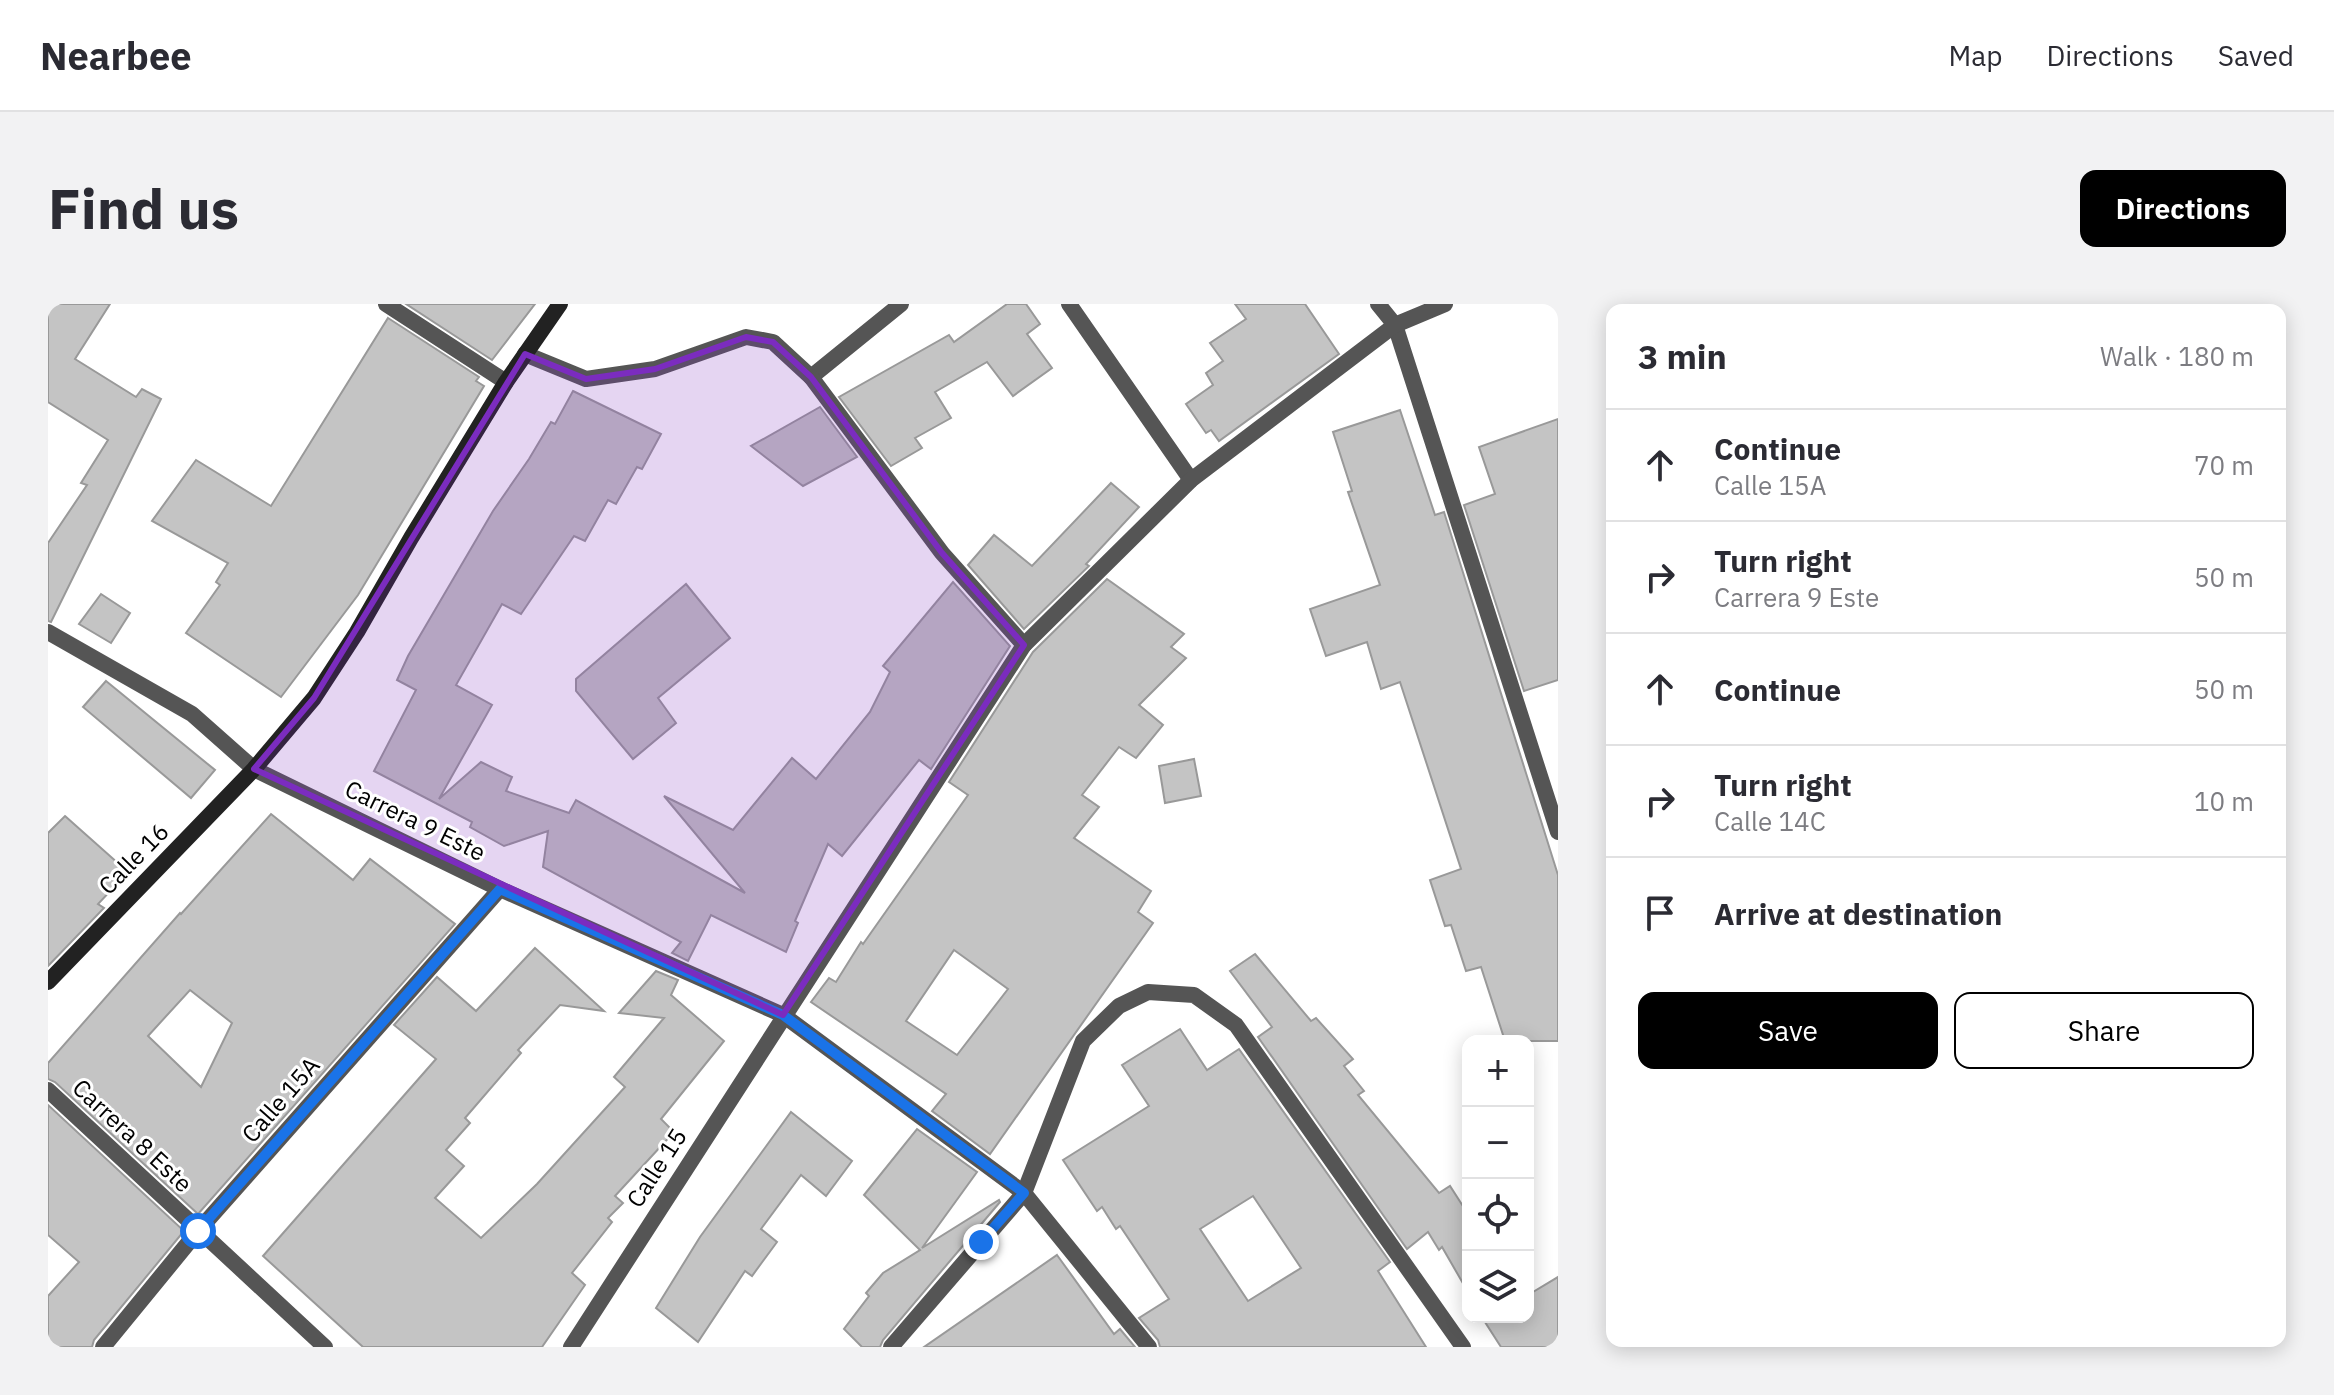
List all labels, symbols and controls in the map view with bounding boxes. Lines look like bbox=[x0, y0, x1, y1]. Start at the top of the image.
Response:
text: Nearbee bbox=[40, 31, 192, 80]
text: Map bbox=[1948, 37, 2002, 74]
text: Directions bbox=[2046, 37, 2174, 74]
text: Saved bbox=[2218, 37, 2294, 74]
button: Directions bbox=[2080, 170, 2286, 247]
text: Find us bbox=[48, 172, 239, 244]
text: 3 min bbox=[1638, 334, 1727, 378]
text: Walk · 180 m bbox=[2100, 339, 2254, 373]
text: Continue bbox=[1714, 429, 1841, 468]
icon: ahead bbox=[1638, 443, 1682, 487]
text: 70 m bbox=[2194, 448, 2254, 482]
text: Calle 15A bbox=[1714, 468, 1826, 502]
text: Turn right bbox=[1714, 541, 1852, 580]
icon: right bbox=[1638, 555, 1682, 599]
text: 50 m bbox=[2194, 560, 2254, 594]
text: Carrera 9 Este bbox=[1714, 580, 1879, 614]
icon: ahead bbox=[1638, 667, 1682, 711]
text: Continue bbox=[1714, 670, 1841, 709]
text: 50 m bbox=[2194, 672, 2254, 706]
text: Turn right bbox=[1714, 765, 1852, 804]
street label: Carrera 9 Este bbox=[340, 772, 491, 868]
icon: right bbox=[1638, 779, 1682, 823]
text: 10 m bbox=[2194, 784, 2254, 818]
text: Calle 14C bbox=[1714, 804, 1826, 838]
street label: Calle 16 bbox=[91, 815, 175, 901]
icon: arrive bbox=[1638, 891, 1682, 935]
text: Arrive at destination bbox=[1714, 894, 2002, 933]
button: Save bbox=[1638, 992, 1938, 1069]
button: Share bbox=[1954, 992, 2254, 1069]
map controls bbox=[1462, 1035, 1534, 1323]
button: + bbox=[1462, 1035, 1534, 1107]
street label: Calle 15A bbox=[234, 1050, 326, 1149]
street label: Carrera 8 Este bbox=[66, 1072, 199, 1199]
button: − bbox=[1462, 1107, 1534, 1179]
street label: Calle 15 bbox=[619, 1122, 694, 1213]
button: locate bbox=[1462, 1179, 1534, 1251]
route start bbox=[180, 1213, 216, 1249]
route end bbox=[963, 1224, 999, 1260]
button: layers bbox=[1462, 1251, 1534, 1323]

